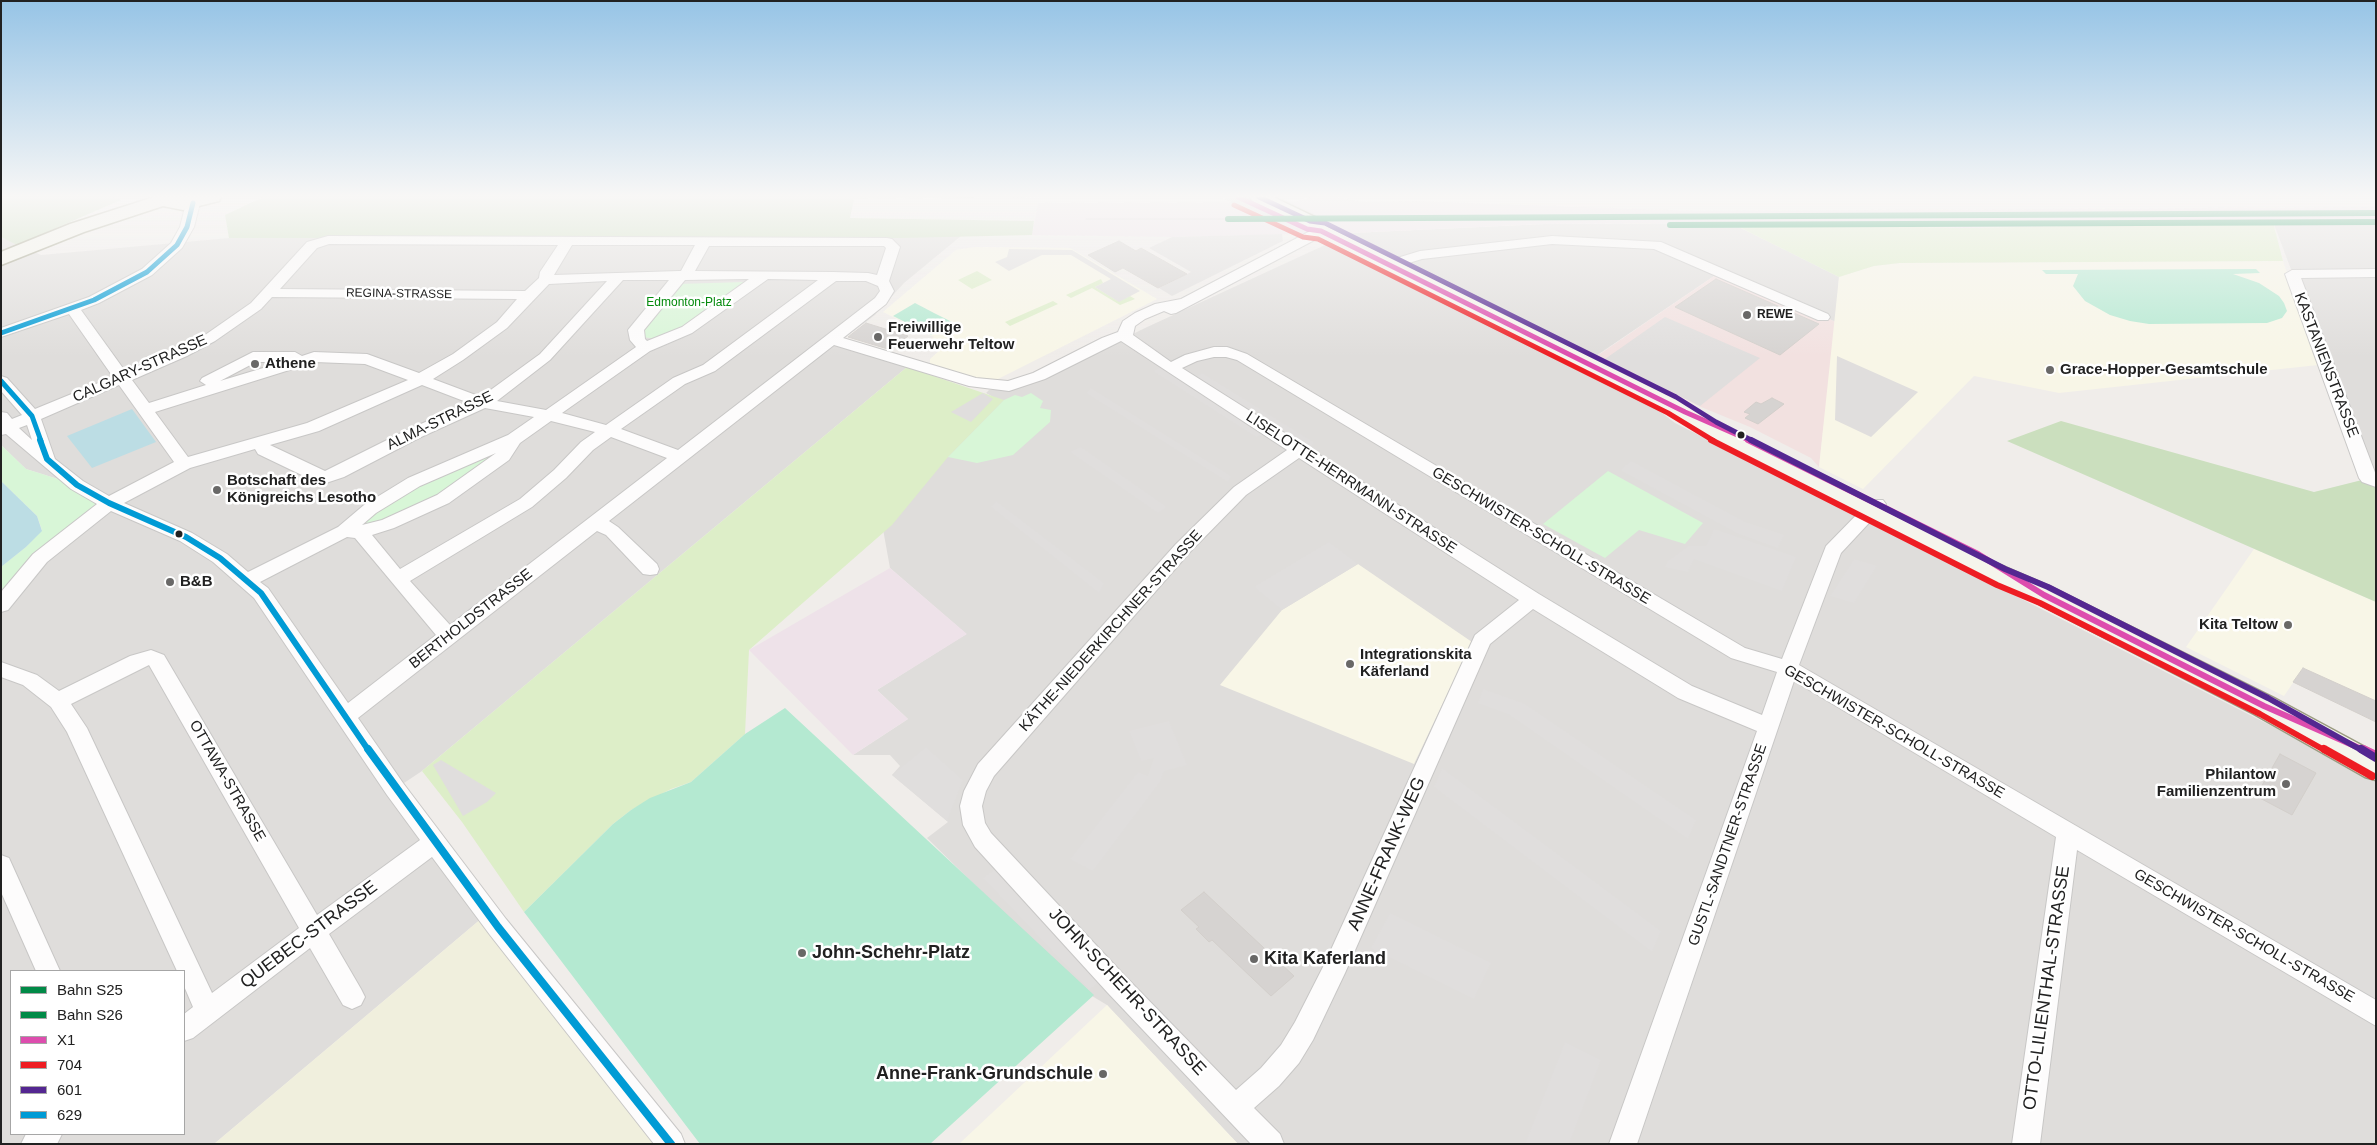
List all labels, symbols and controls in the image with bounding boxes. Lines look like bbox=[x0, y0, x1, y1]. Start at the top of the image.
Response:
street label: REGINA-STRASSE bbox=[346, 286, 452, 302]
street label: KASTANIENSTRASSE bbox=[2290, 290, 2362, 440]
park label: Edmonton-Platz bbox=[646, 296, 732, 310]
place label: REWE bbox=[1757, 308, 1793, 322]
marker: REWE bbox=[1741, 309, 1753, 321]
place label: Freiwillige Feuerwehr Teltow bbox=[888, 319, 1014, 354]
street label: CALGARY-STRASSE bbox=[70, 331, 210, 407]
marker: Freiwillige Feuerwehr Teltow bbox=[872, 331, 884, 343]
place label: Athene bbox=[265, 355, 316, 373]
marker: Athene bbox=[249, 358, 261, 370]
place label: Grace-Hopper-Gesamtschule bbox=[2060, 361, 2268, 379]
marker: Grace-Hopper-Gesamtschule bbox=[2044, 364, 2056, 376]
street label: ALMA-STRASSE bbox=[384, 388, 496, 454]
street label: LISELOTTE-HERRMANN-STRASSE bbox=[1242, 408, 1460, 558]
unlabelled marker bbox=[1736, 430, 1746, 440]
street label: GESCHWISTER-SCHOLL-STRASSE bbox=[1428, 463, 1654, 609]
place label: Botschaft des Königreichs Lesotho bbox=[227, 472, 376, 507]
marker: Botschaft des Königreichs Lesotho bbox=[211, 484, 223, 496]
street label: KÄTHE-NIEDERKIRCHNER-STRASSE bbox=[1016, 526, 1206, 736]
unlabelled marker bbox=[174, 529, 184, 539]
street label: BERTHOLDSTRASSE bbox=[406, 565, 536, 673]
place label: B&B bbox=[180, 573, 212, 591]
marker: B&B bbox=[164, 576, 176, 588]
place label: Kita Teltow bbox=[2199, 616, 2278, 634]
marker: Kita Teltow bbox=[2282, 619, 2294, 631]
place label: Integrationskita Käferland bbox=[1360, 646, 1472, 681]
marker: Integrationskita Käferland bbox=[1344, 658, 1356, 670]
street label: GESCHWISTER-SCHOLL-STRASSE bbox=[1781, 661, 2007, 803]
street label: OTTAWA-STRASSE bbox=[185, 717, 269, 845]
street label: GUSTL-SANDTNER-STRASSE bbox=[1685, 742, 1771, 948]
place label: Philantow Familienzentrum bbox=[2157, 766, 2276, 801]
street label: ANNE-FRANK-WEG bbox=[1343, 774, 1431, 934]
marker: Philantow Familienzentrum bbox=[2280, 778, 2292, 790]
street label: OTTO-LILIENTHAL-STRASSE bbox=[2019, 864, 2075, 1112]
street label: GESCHWISTER-SCHOLL-STRASSE bbox=[2131, 865, 2357, 1007]
street label: QUEBEC-STRASSE bbox=[236, 876, 382, 994]
street label: JOHN-SCHEHR-STRASSE bbox=[1044, 904, 1210, 1080]
place label: John-Schehr-Platz bbox=[812, 942, 970, 964]
marker: John-Schehr-Platz bbox=[796, 947, 808, 959]
place label: Kita Kaferland bbox=[1264, 948, 1386, 970]
marker: Kita Kaferland bbox=[1248, 953, 1260, 965]
legend bbox=[10, 970, 185, 1135]
text: Bahn S25 bbox=[57, 981, 123, 998]
text: Bahn S26 bbox=[57, 1006, 123, 1023]
text: X1 bbox=[57, 1031, 75, 1048]
text: 704 bbox=[57, 1056, 82, 1073]
place label: Anne-Frank-Grundschule bbox=[876, 1063, 1093, 1085]
marker: Anne-Frank-Grundschule bbox=[1097, 1068, 1109, 1080]
text: 601 bbox=[57, 1081, 82, 1098]
text: 629 bbox=[57, 1106, 82, 1123]

